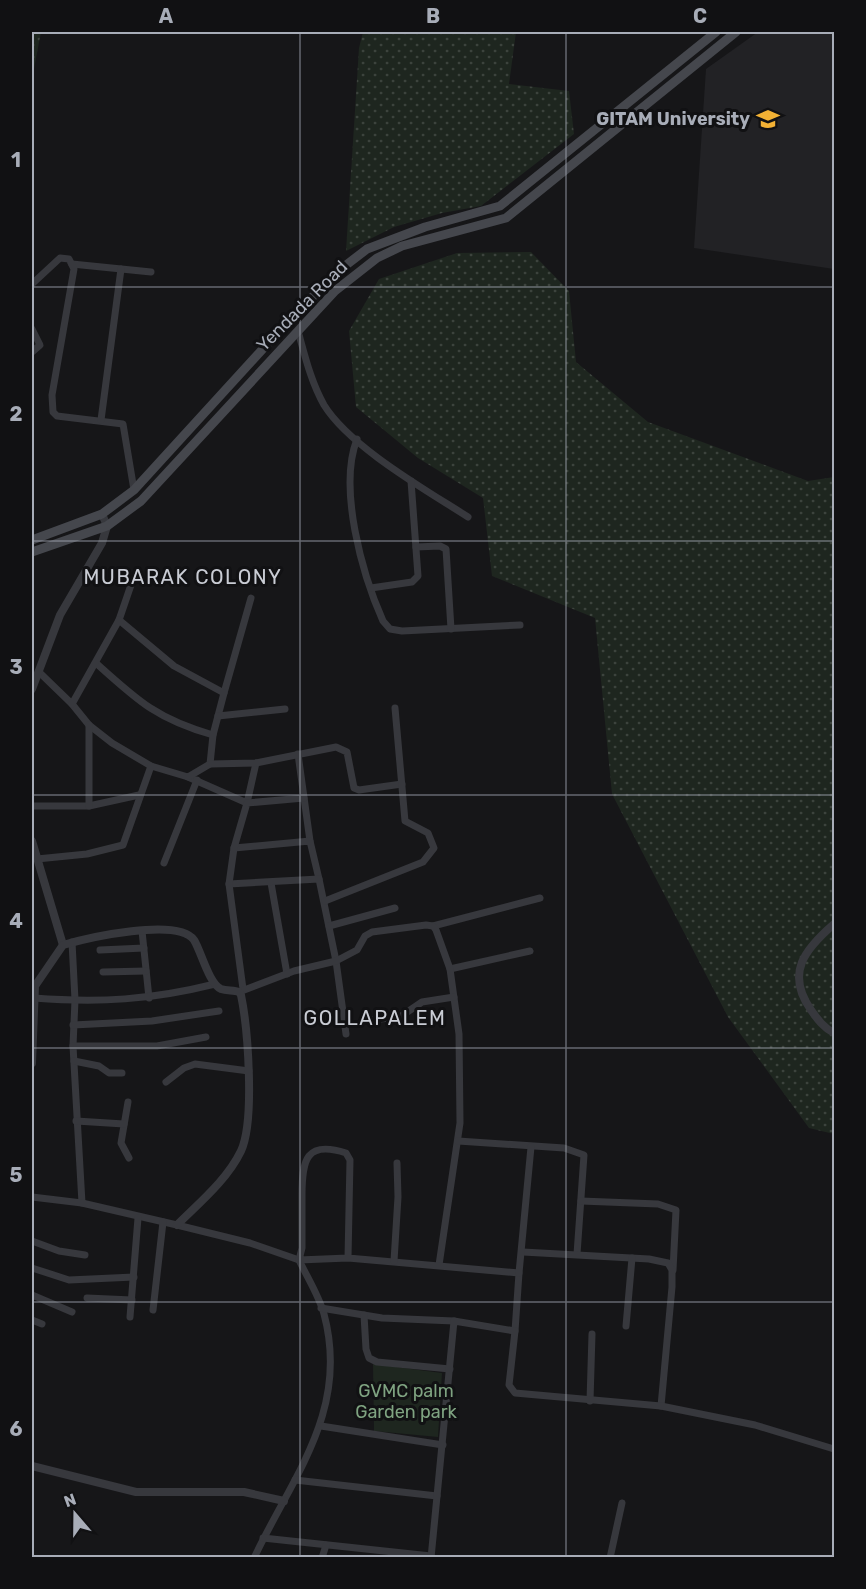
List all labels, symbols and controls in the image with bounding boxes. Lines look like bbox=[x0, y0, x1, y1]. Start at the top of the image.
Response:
text: A bbox=[159, 4, 174, 28]
text: B bbox=[426, 4, 440, 28]
text: C bbox=[693, 4, 707, 28]
school or university icon: GITAM University bbox=[755, 106, 781, 132]
place label: GITAM University bbox=[596, 108, 750, 130]
text: 1 bbox=[11, 148, 21, 172]
street label: Yendada Road bbox=[252, 256, 352, 356]
text: 2 bbox=[10, 402, 23, 426]
district label: MUBARAK COLONY bbox=[83, 565, 283, 589]
text: 3 bbox=[9, 655, 23, 679]
text: 4 bbox=[9, 909, 23, 933]
district label: GOLLAPALEM bbox=[304, 1006, 446, 1030]
text: 5 bbox=[10, 1163, 23, 1187]
park label: GVMC palm Garden park bbox=[355, 1380, 458, 1423]
text: 6 bbox=[9, 1417, 23, 1441]
north arrow bbox=[45, 1484, 105, 1544]
text: N bbox=[61, 1489, 79, 1511]

